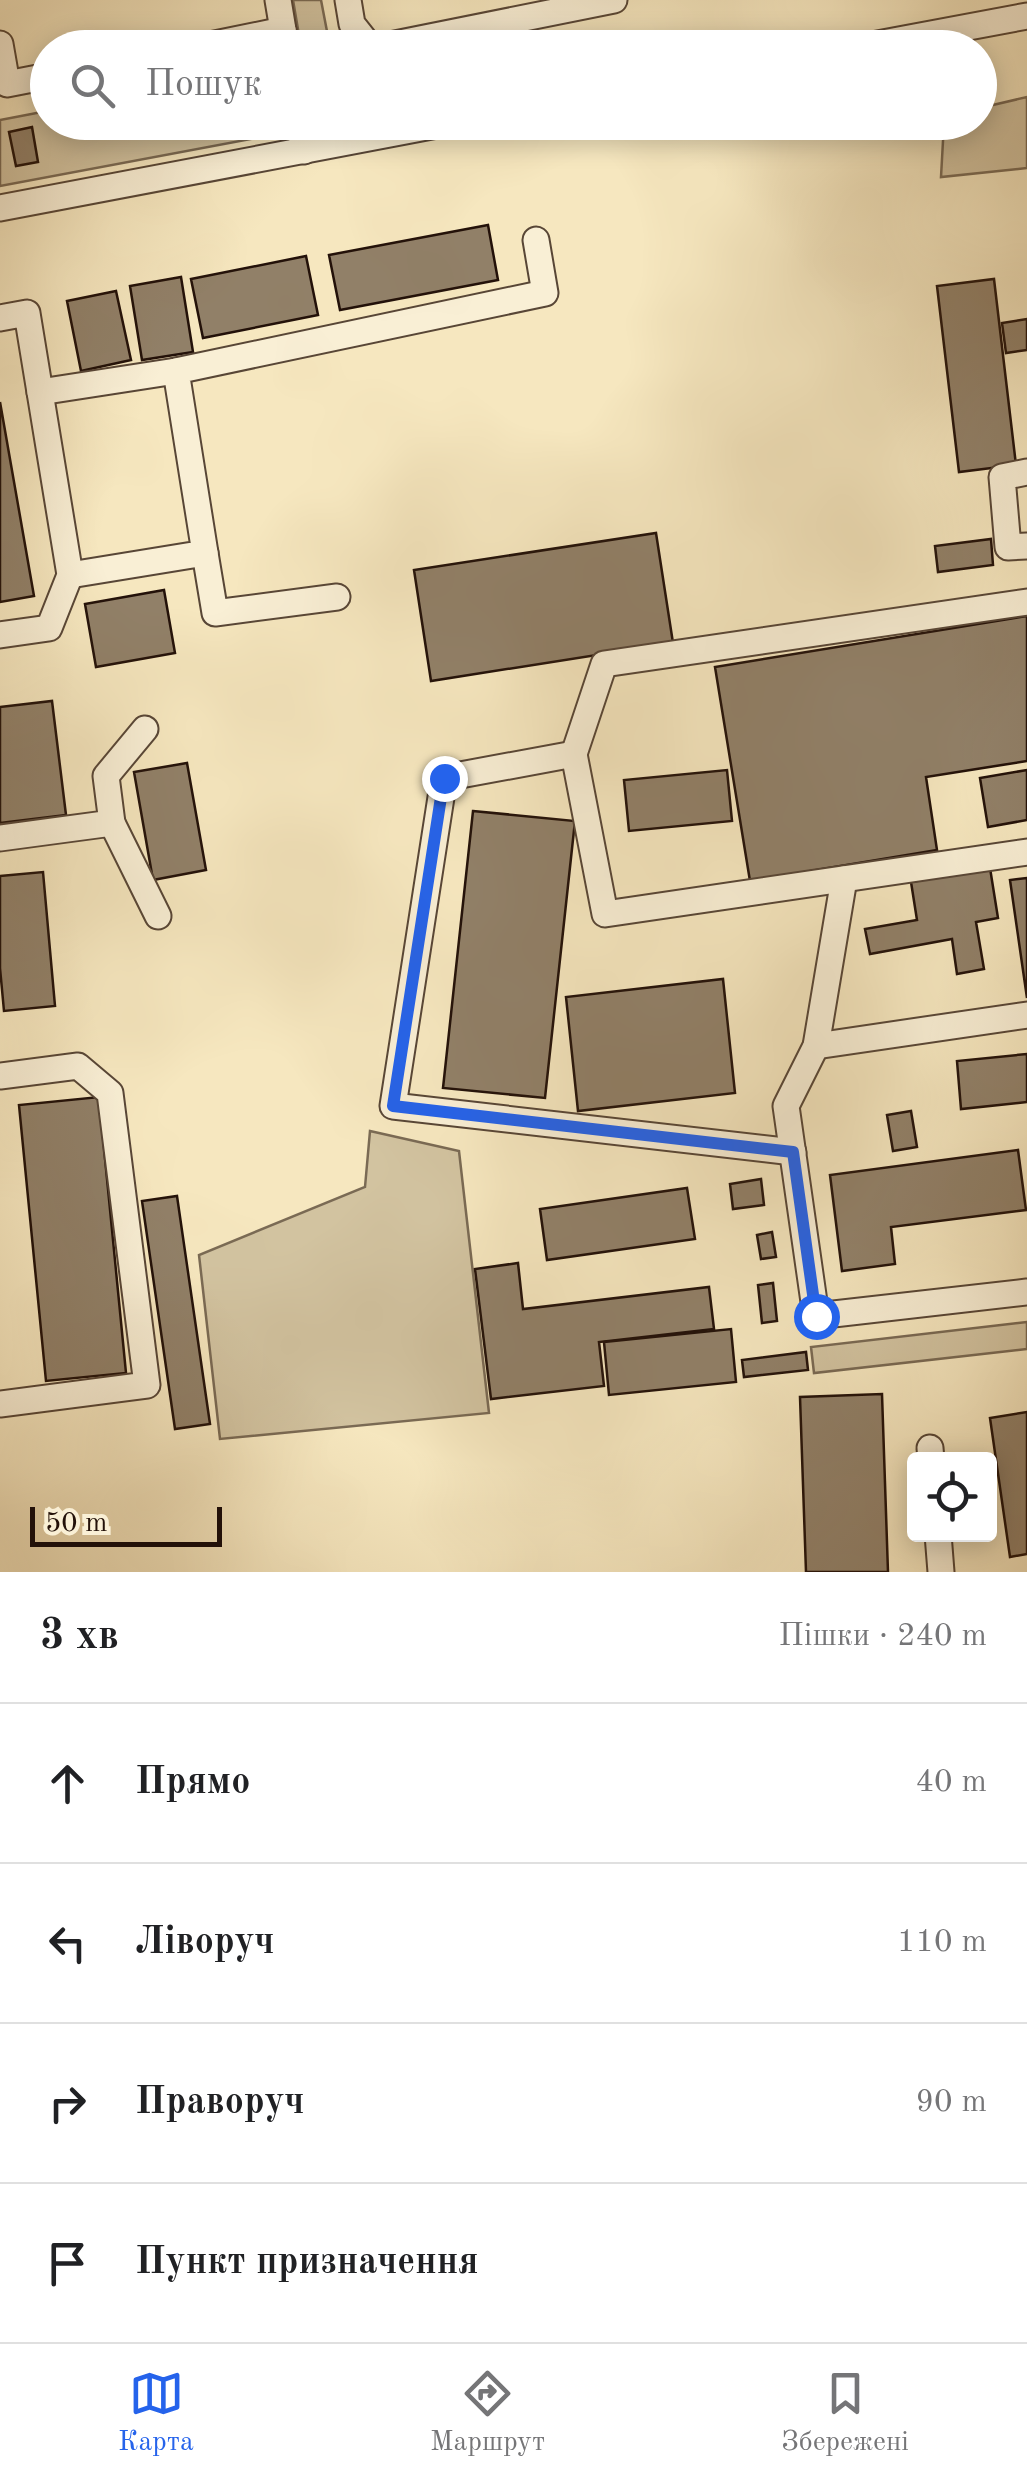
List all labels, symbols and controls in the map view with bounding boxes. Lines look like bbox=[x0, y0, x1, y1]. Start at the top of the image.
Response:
search box bbox=[30, 30, 997, 140]
icon: search bbox=[65, 58, 120, 113]
text: Пошук bbox=[145, 66, 262, 104]
route end bbox=[422, 756, 468, 802]
route start bbox=[794, 1294, 840, 1340]
map controls bbox=[907, 1452, 997, 1542]
button: locate bbox=[907, 1452, 997, 1542]
scale bar bbox=[30, 1502, 222, 1546]
text: 50 m bbox=[45, 1510, 108, 1538]
text: 3 хв bbox=[40, 1616, 119, 1658]
text: Пішки · 240 m bbox=[779, 1621, 987, 1653]
icon: ahead bbox=[40, 1756, 95, 1811]
text: Прямо bbox=[135, 1764, 250, 1802]
text: 40 m bbox=[916, 1767, 987, 1799]
icon: left bbox=[40, 1916, 95, 1971]
text: Ліворуч bbox=[135, 1924, 274, 1962]
text: 110 m bbox=[897, 1927, 987, 1959]
icon: right bbox=[40, 2076, 95, 2131]
text: Праворуч bbox=[135, 2084, 304, 2122]
text: 90 m bbox=[916, 2087, 987, 2119]
icon: arrive bbox=[40, 2236, 95, 2291]
text: Пункт призначення bbox=[135, 2244, 479, 2282]
tab: Карта bbox=[118, 2366, 194, 2461]
tab: Маршрут bbox=[430, 2366, 545, 2461]
tab: Збережені bbox=[781, 2366, 909, 2461]

